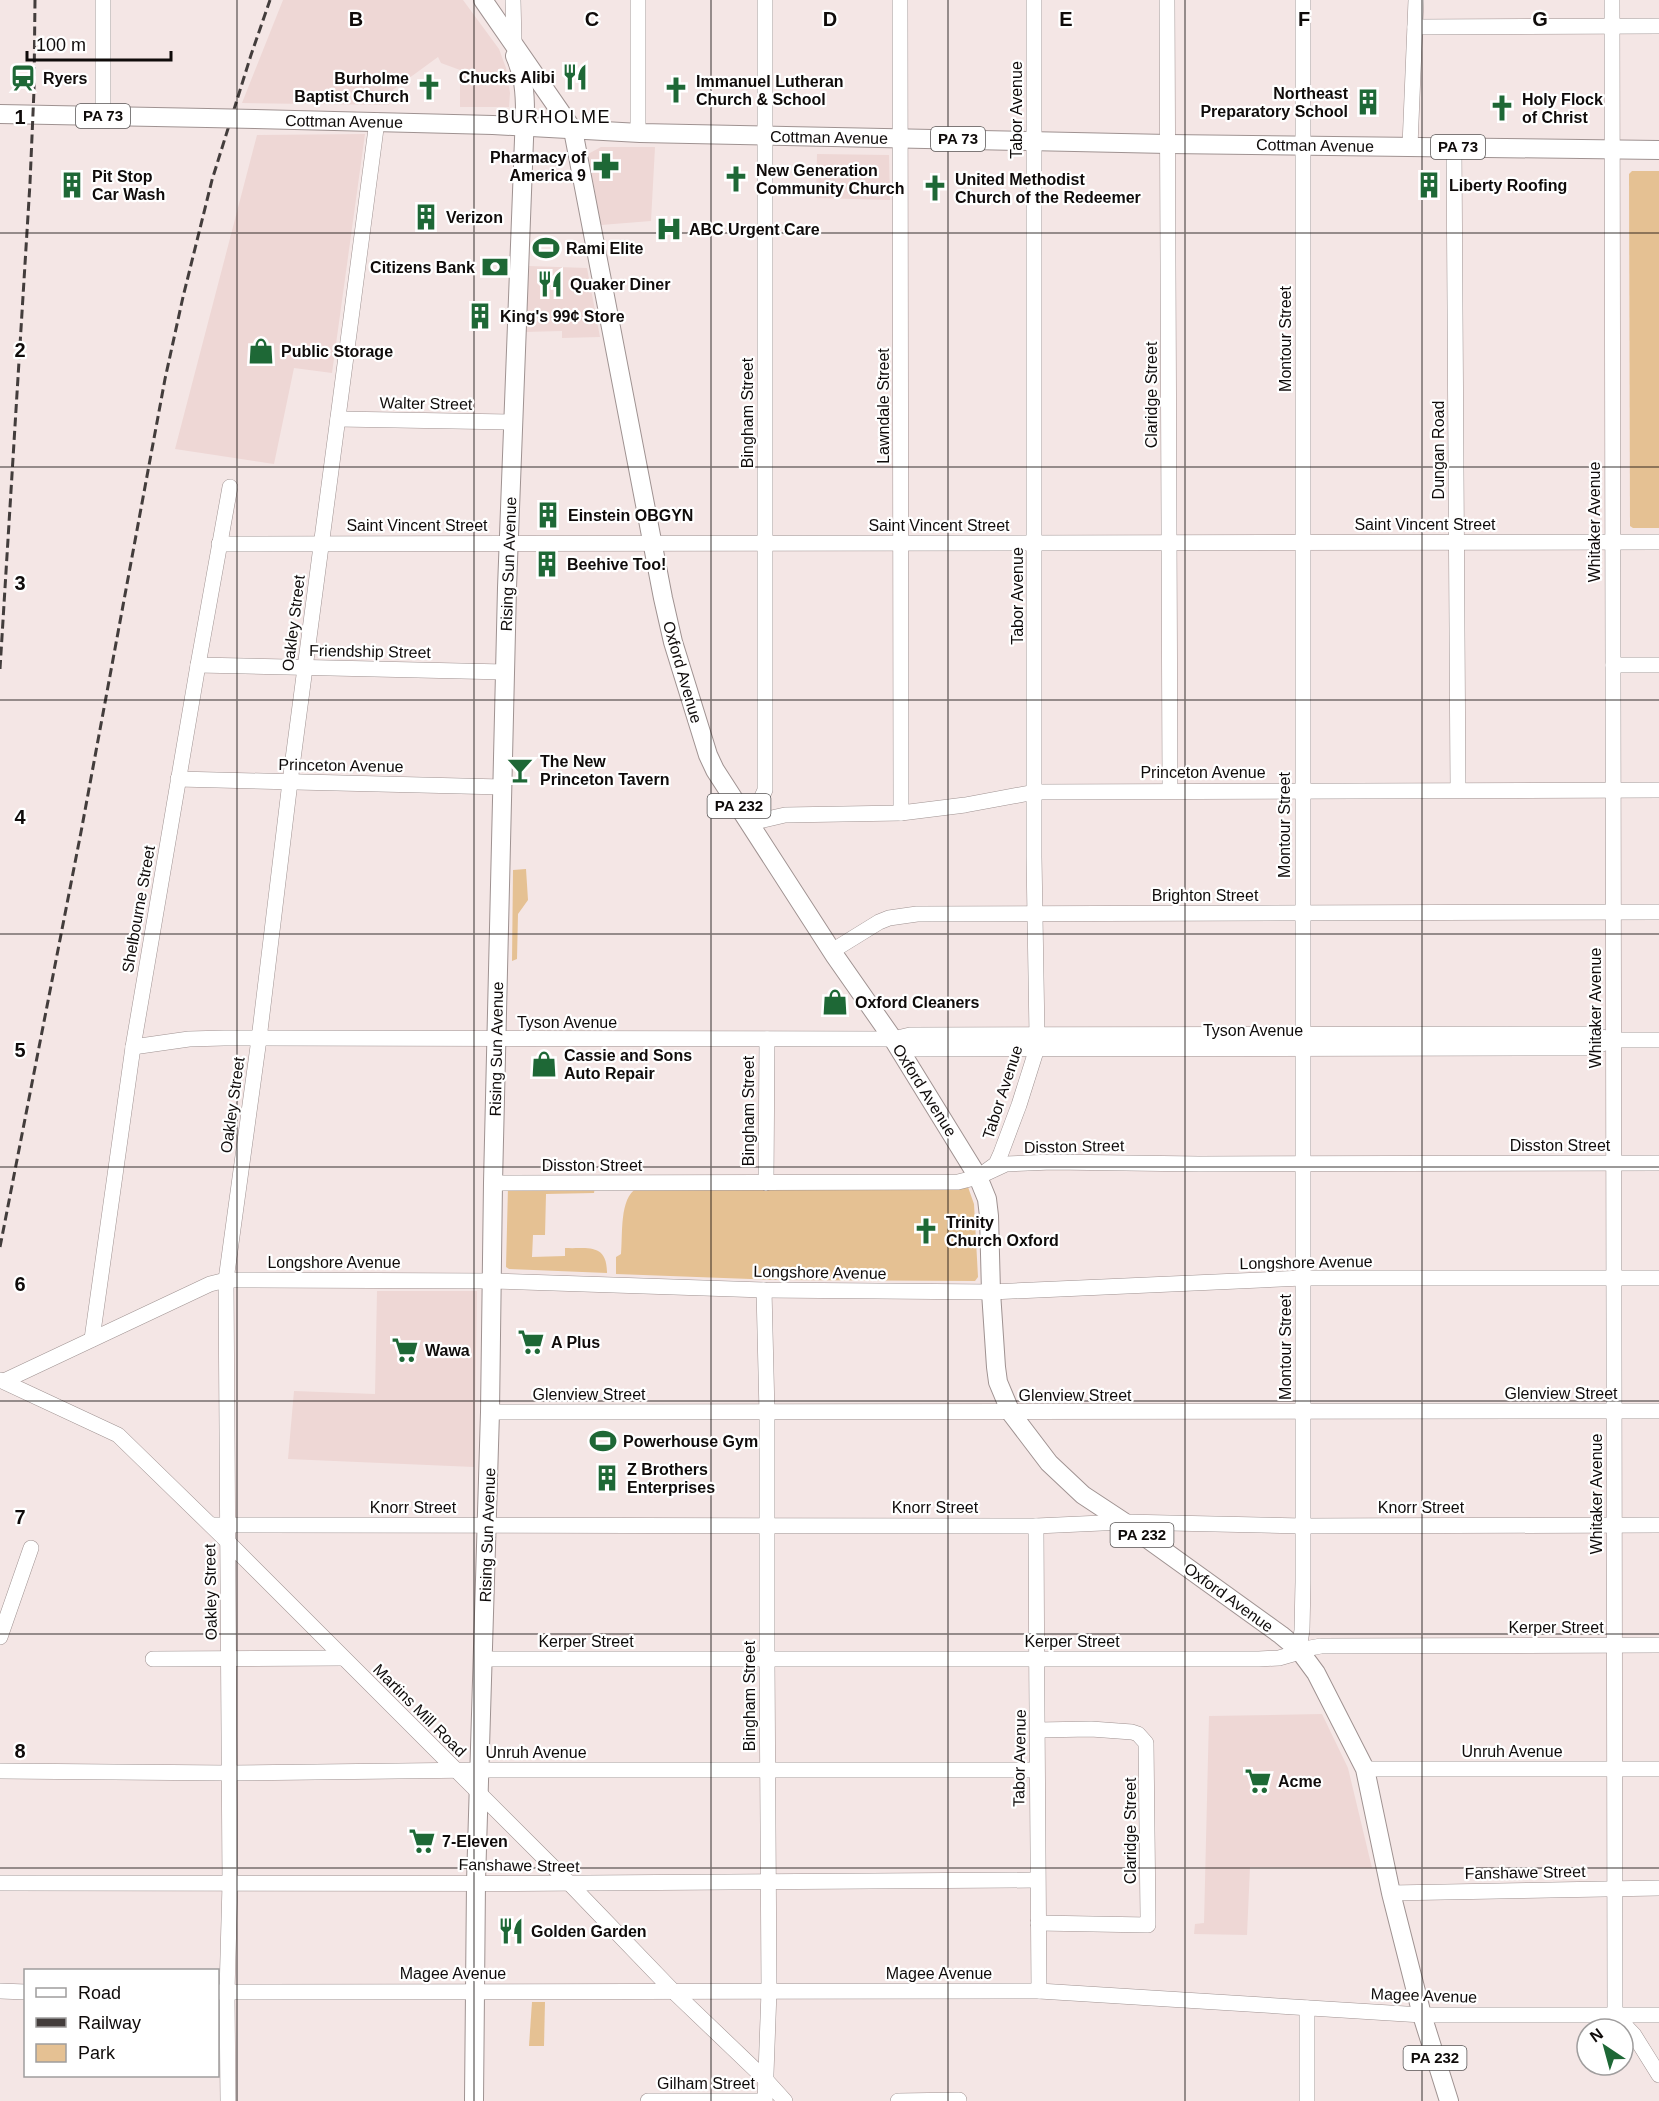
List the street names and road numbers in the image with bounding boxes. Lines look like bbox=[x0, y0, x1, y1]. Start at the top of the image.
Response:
street label: Tabor Avenue bbox=[1008, 61, 1025, 159]
road number: PA 73 bbox=[76, 104, 130, 128]
street label: Cottman Avenue bbox=[285, 112, 403, 131]
road number: PA 73 bbox=[931, 127, 985, 151]
street label: Cottman Avenue bbox=[770, 128, 888, 147]
road number: PA 73 bbox=[1431, 135, 1485, 159]
street label: Cottman Avenue bbox=[1256, 136, 1374, 155]
street label: Montour Street bbox=[1277, 286, 1294, 392]
street label: Claridge Street bbox=[1143, 341, 1160, 448]
street label: Lawndale Street bbox=[875, 348, 892, 464]
street label: Bingham Street bbox=[739, 357, 756, 468]
street label: Walter Street bbox=[379, 394, 473, 413]
street label: Dungan Road bbox=[1430, 401, 1447, 499]
street label: Whitaker Avenue bbox=[1586, 462, 1603, 582]
street label: Rising Sun Avenue bbox=[498, 496, 519, 632]
street label: Saint Vincent Street bbox=[1354, 516, 1496, 533]
street label: Saint Vincent Street bbox=[346, 517, 488, 534]
street label: Saint Vincent Street bbox=[868, 517, 1010, 534]
street label: Tabor Avenue bbox=[1009, 547, 1026, 645]
street label: Oakley Street bbox=[279, 573, 308, 672]
street label: Oxford Avenue bbox=[660, 619, 705, 725]
street label: Friendship Street bbox=[309, 642, 432, 661]
street label: Princeton Avenue bbox=[278, 756, 404, 775]
street label: Princeton Avenue bbox=[1140, 764, 1266, 781]
street label: Montour Street bbox=[1276, 772, 1293, 878]
road number: PA 232 bbox=[708, 794, 771, 818]
street label: Shelbourne Street bbox=[119, 844, 158, 974]
street label: Brighton Street bbox=[1152, 887, 1259, 904]
street label: Whitaker Avenue bbox=[1587, 948, 1604, 1068]
street label: Rising Sun Avenue bbox=[487, 981, 506, 1117]
street label: Tyson Avenue bbox=[517, 1014, 617, 1031]
street label: Tyson Avenue bbox=[1203, 1022, 1303, 1039]
street label: Oxford Avenue bbox=[889, 1041, 960, 1140]
street label: Tabor Avenue bbox=[979, 1043, 1026, 1141]
street label: Oakley Street bbox=[217, 1055, 248, 1154]
street label: Bingham Street bbox=[740, 1055, 757, 1166]
street label: Disston Street bbox=[1024, 1137, 1125, 1156]
street label: Disston Street bbox=[1510, 1137, 1611, 1154]
street label: Disston Street bbox=[542, 1157, 643, 1174]
street label: Longshore Avenue bbox=[1239, 1253, 1373, 1272]
street label: Longshore Avenue bbox=[267, 1254, 401, 1271]
street label: Longshore Avenue bbox=[753, 1263, 887, 1282]
street label: Montour Street bbox=[1277, 1294, 1294, 1400]
street label: Glenview Street bbox=[1505, 1385, 1618, 1402]
street label: Glenview Street bbox=[533, 1386, 646, 1403]
street label: Glenview Street bbox=[1019, 1387, 1132, 1404]
street label: Whitaker Avenue bbox=[1588, 1434, 1605, 1554]
street label: Rising Sun Avenue bbox=[477, 1467, 498, 1603]
street label: Knorr Street bbox=[370, 1499, 457, 1516]
street label: Knorr Street bbox=[892, 1499, 979, 1516]
street label: Knorr Street bbox=[1378, 1499, 1465, 1516]
road number: PA 232 bbox=[1110, 1523, 1174, 1547]
street label: Oakley Street bbox=[201, 1543, 220, 1641]
street label: Oxford Avenue bbox=[1181, 1560, 1276, 1635]
street label: Kerper Street bbox=[1508, 1619, 1604, 1636]
street label: Kerper Street bbox=[538, 1633, 634, 1650]
street label: Kerper Street bbox=[1024, 1633, 1120, 1650]
street label: Bingham Street bbox=[741, 1640, 758, 1751]
street label: Martins Mill Road bbox=[370, 1661, 469, 1760]
street label: Tabor Avenue bbox=[1010, 1709, 1029, 1807]
street label: Unruh Avenue bbox=[1461, 1743, 1563, 1760]
street label: Unruh Avenue bbox=[485, 1744, 587, 1761]
street label: Claridge Street bbox=[1122, 1777, 1139, 1884]
street label: Fanshawe Street bbox=[458, 1856, 580, 1875]
street label: Fanshawe Street bbox=[1464, 1863, 1586, 1882]
street label: Magee Avenue bbox=[400, 1965, 506, 1982]
street label: Magee Avenue bbox=[886, 1965, 992, 1982]
street label: Magee Avenue bbox=[1370, 1985, 1478, 2006]
road number: PA 232 bbox=[1404, 2046, 1466, 2070]
street label: Gilham Street bbox=[657, 2075, 755, 2092]

